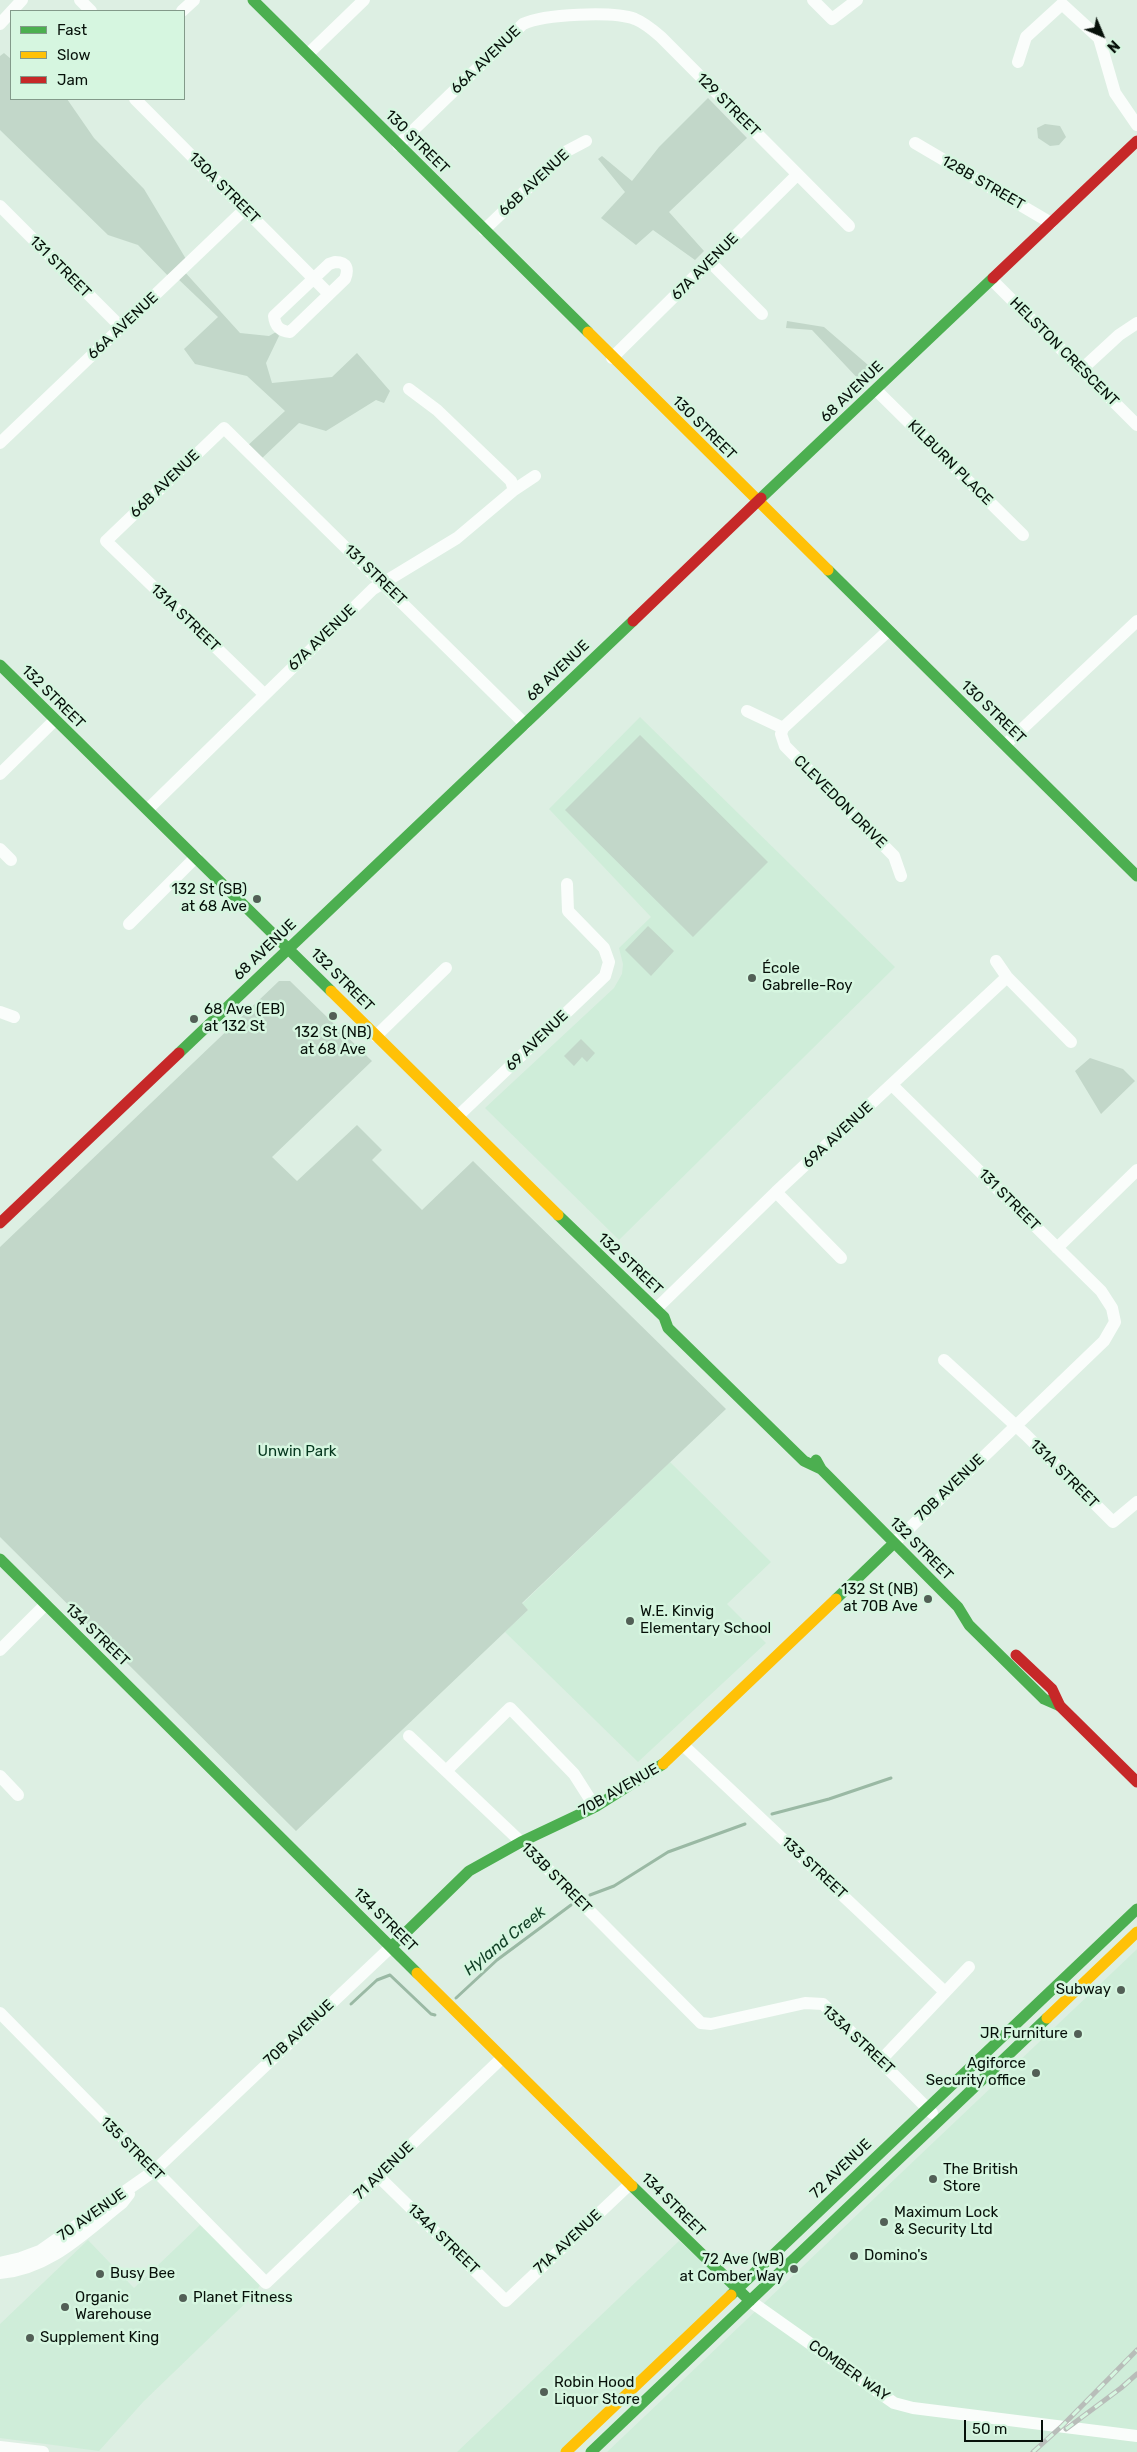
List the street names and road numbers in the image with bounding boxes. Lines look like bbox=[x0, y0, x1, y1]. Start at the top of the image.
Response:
street label: 66A AVENUE bbox=[447, 22, 525, 98]
street label: 129 STREET bbox=[693, 70, 763, 140]
street label: 130 STREET bbox=[381, 106, 453, 178]
street label: 66B AVENUE bbox=[495, 146, 573, 220]
street label: 130A STREET bbox=[185, 149, 263, 227]
street label: 128B STREET bbox=[938, 152, 1028, 214]
street label: 67A AVENUE bbox=[668, 230, 742, 304]
street label: 131 STREET bbox=[25, 232, 95, 302]
street label: 66A AVENUE bbox=[84, 289, 162, 363]
street label: HELSTON CRESCENT bbox=[1006, 294, 1122, 410]
street label: 68 AVENUE bbox=[817, 358, 887, 426]
street label: 130 STREET bbox=[668, 392, 740, 464]
street label: KILBURN PLACE bbox=[904, 417, 996, 509]
street label: 66B AVENUE bbox=[126, 446, 204, 522]
street label: 131 STREET bbox=[340, 541, 410, 609]
street label: 131A STREET bbox=[146, 580, 224, 656]
street label: 67A AVENUE bbox=[284, 601, 360, 675]
street label: 68 AVENUE bbox=[523, 637, 593, 705]
street label: 132 STREET bbox=[17, 661, 89, 733]
street label: 130 STREET bbox=[957, 677, 1029, 747]
street label: CLEVEDON DRIVE bbox=[790, 752, 890, 852]
street label: 68 AVENUE bbox=[230, 916, 300, 984]
street label: 132 STREET bbox=[306, 944, 378, 1016]
street label: 69 AVENUE bbox=[502, 1007, 572, 1075]
street label: 69A AVENUE bbox=[799, 1098, 877, 1172]
street label: 131 STREET bbox=[974, 1165, 1044, 1235]
street label: 132 STREET bbox=[594, 1229, 666, 1299]
street label: 131A STREET bbox=[1026, 1436, 1102, 1512]
street label: 70B AVENUE bbox=[912, 1451, 988, 1525]
street label: 132 STREET bbox=[885, 1513, 957, 1585]
street label: 134 STREET bbox=[61, 1600, 133, 1670]
street label: 70B AVENUE bbox=[576, 1760, 662, 1820]
street label: 133 STREET bbox=[778, 1833, 850, 1903]
street label: 133B STREET bbox=[517, 1839, 595, 1917]
street label: 134 STREET bbox=[349, 1884, 421, 1956]
street label: 70B AVENUE bbox=[260, 1996, 338, 2070]
street label: 133A STREET bbox=[818, 2002, 898, 2078]
street label: 135 STREET bbox=[96, 2113, 168, 2185]
street label: 72 AVENUE bbox=[807, 2135, 875, 2203]
street label: 71 AVENUE bbox=[350, 2138, 418, 2204]
street label: 134 STREET bbox=[637, 2169, 709, 2241]
street label: 70 AVENUE bbox=[54, 2185, 130, 2245]
street label: 134A STREET bbox=[403, 2200, 483, 2278]
street label: 71A AVENUE bbox=[530, 2206, 606, 2278]
street label: COMBER WAY bbox=[805, 2336, 893, 2406]

